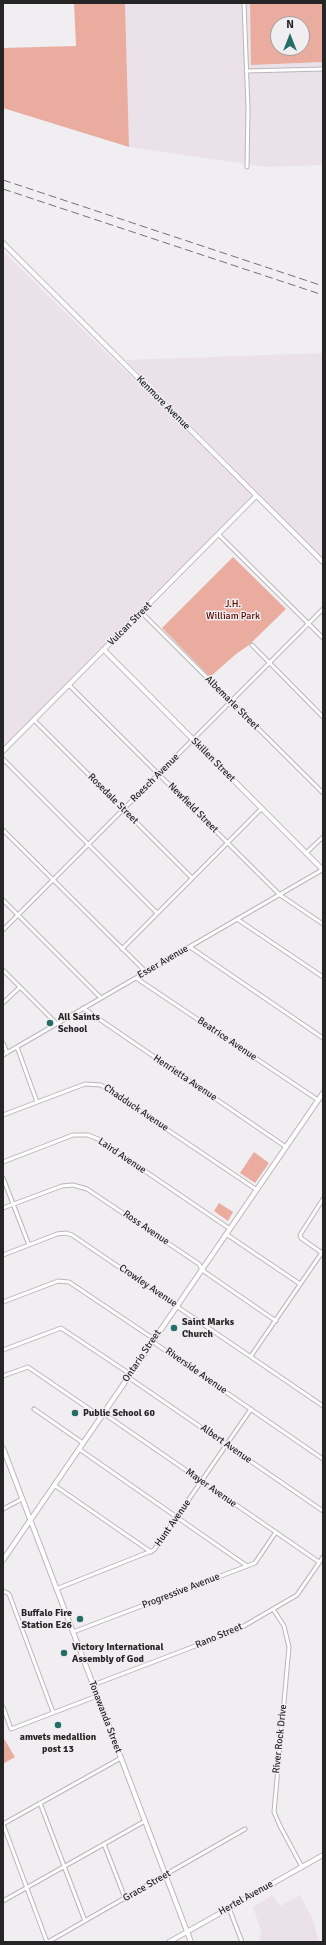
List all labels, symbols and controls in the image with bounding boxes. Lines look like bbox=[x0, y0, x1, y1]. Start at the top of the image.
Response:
north arrow bbox=[270, 16, 310, 56]
text: N bbox=[286, 18, 294, 31]
street label: Kenmore Avenue bbox=[134, 374, 192, 432]
park label: J.H. William Park bbox=[206, 598, 260, 622]
street label: Vulcan Street bbox=[106, 600, 154, 648]
street label: Albemarle Street bbox=[202, 673, 262, 733]
street label: Skillen Street bbox=[188, 735, 238, 785]
street label: Roesch Avenue bbox=[128, 751, 182, 805]
street label: Rosedale Street bbox=[85, 771, 141, 827]
street label: Newfield Street bbox=[165, 780, 221, 836]
street label: Esser Avenue bbox=[136, 943, 190, 981]
place label: All Saints School bbox=[58, 1011, 100, 1034]
street label: Beatrice Avenue bbox=[195, 1015, 259, 1063]
marker: All Saints School bbox=[45, 1018, 55, 1028]
street label: Henrietta Avenue bbox=[151, 1052, 219, 1104]
street label: Chadduck Avenue bbox=[101, 1082, 171, 1134]
street label: Laird Avenue bbox=[96, 1136, 148, 1176]
street label: Ross Avenue bbox=[121, 1208, 171, 1248]
street label: Crowley Avenue bbox=[117, 1262, 179, 1310]
place label: Saint Marks Church bbox=[182, 1316, 234, 1340]
marker: Saint Marks Church bbox=[169, 1323, 179, 1333]
street label: Ontario Street bbox=[120, 1328, 164, 1384]
street label: Riverside Avenue bbox=[163, 1345, 229, 1397]
place label: Public School 60 bbox=[83, 1407, 155, 1419]
marker: Public School 60 bbox=[70, 1408, 80, 1418]
street label: Albert Avenue bbox=[198, 1422, 254, 1466]
street label: Mayer Avenue bbox=[183, 1466, 239, 1510]
street label: Hunt Avenue bbox=[152, 1497, 194, 1549]
street label: Progressive Avenue bbox=[140, 1571, 222, 1611]
place label: Buffalo Fire Station E26 bbox=[21, 1607, 72, 1630]
marker: Buffalo Fire Station E26 bbox=[75, 1614, 85, 1624]
street label: Rano Street bbox=[194, 1621, 244, 1651]
place label: Victory International Assembly of God bbox=[72, 1641, 164, 1664]
marker: Victory International Assembly of God bbox=[59, 1648, 69, 1658]
street label: Tonawanda Street bbox=[86, 1679, 124, 1755]
street label: River Rock Drive bbox=[270, 1704, 290, 1774]
marker: amvets medallion post 13 bbox=[53, 1720, 63, 1730]
place label: amvets medallion post 13 bbox=[20, 1731, 96, 1754]
street label: Grace Street bbox=[121, 1868, 173, 1904]
street label: Hertel Avenue bbox=[217, 1878, 275, 1918]

